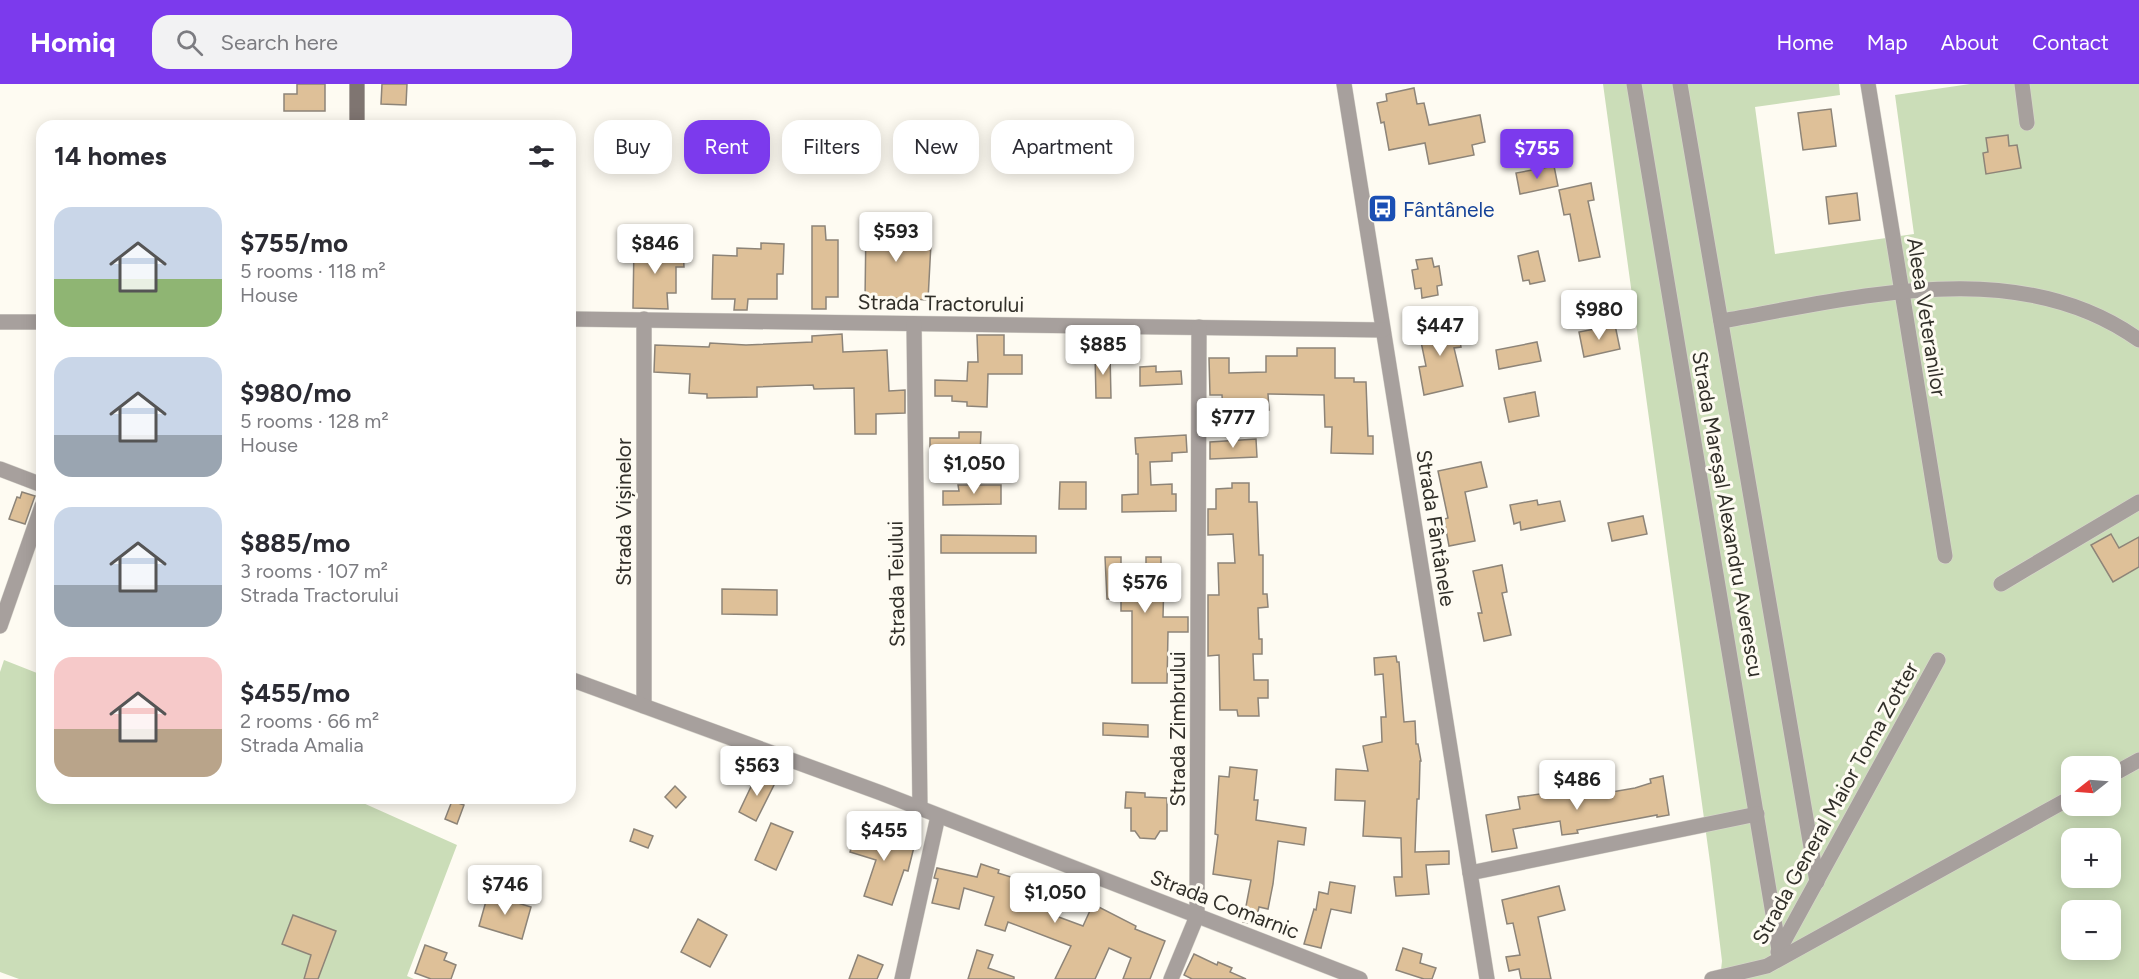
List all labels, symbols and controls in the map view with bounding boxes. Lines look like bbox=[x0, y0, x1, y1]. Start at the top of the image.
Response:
search box bbox=[152, 15, 572, 69]
text: Homiq bbox=[30, 25, 116, 59]
icon: search bbox=[173, 26, 206, 59]
text: Search here bbox=[221, 29, 338, 56]
text: Home bbox=[1777, 30, 1834, 55]
text: Map bbox=[1867, 30, 1908, 55]
text: About bbox=[1941, 30, 1999, 55]
text: Contact bbox=[2032, 30, 2109, 55]
chip: Buy bbox=[594, 120, 672, 174]
chip: Rent bbox=[684, 120, 770, 174]
chip: Filters bbox=[782, 120, 881, 174]
chip: New bbox=[893, 120, 979, 174]
chip: Apartment bbox=[991, 120, 1134, 174]
pin: $755 bbox=[1501, 129, 1573, 180]
text: $755 bbox=[1514, 136, 1560, 160]
text: 14 homes bbox=[54, 140, 167, 172]
icon: filters bbox=[525, 140, 558, 173]
bus stop icon: Fântânele bbox=[1366, 193, 1398, 225]
place label: Fântânele bbox=[1403, 197, 1495, 222]
pin: $593 bbox=[860, 212, 932, 263]
text: $593 bbox=[873, 219, 919, 243]
pin: $846 bbox=[619, 224, 691, 275]
text: $755/mo bbox=[240, 227, 348, 259]
icon: home bbox=[102, 231, 174, 303]
text: $846 bbox=[631, 231, 679, 255]
street label: Aleea Veteranilor bbox=[1902, 236, 1952, 398]
text: 5 rooms · 118 m² bbox=[240, 259, 386, 283]
text: House bbox=[240, 283, 298, 307]
street label: Strada Tractorului bbox=[857, 289, 1025, 317]
pin: $980 bbox=[1563, 290, 1635, 341]
text: $980 bbox=[1575, 297, 1623, 321]
pin: $447 bbox=[1404, 306, 1476, 357]
text: $447 bbox=[1416, 313, 1464, 337]
pin: $885 bbox=[1067, 325, 1139, 376]
text: $885 bbox=[1079, 332, 1127, 356]
street label: Strada Mareșal Alexandru Averescu bbox=[1687, 349, 1769, 679]
text: $980/mo bbox=[240, 377, 351, 409]
icon: home bbox=[102, 381, 174, 453]
pin: $777 bbox=[1197, 398, 1269, 449]
text: $777 bbox=[1211, 405, 1255, 429]
text: 5 rooms · 128 m² bbox=[240, 409, 389, 433]
text: House bbox=[240, 433, 298, 457]
street label: Strada Vișinelor bbox=[611, 438, 636, 586]
pin: $1,050 bbox=[925, 444, 1023, 495]
street label: Strada Fântânele bbox=[1411, 448, 1461, 608]
text: $1,050 bbox=[943, 451, 1005, 475]
street label: Strada Teiului bbox=[882, 521, 910, 647]
text: $885/mo bbox=[240, 527, 350, 559]
icon: home bbox=[102, 531, 174, 603]
text: 3 rooms · 107 m² bbox=[240, 559, 388, 583]
pin: $576 bbox=[1109, 563, 1181, 614]
text: $576 bbox=[1122, 570, 1168, 594]
text: Strada Tractorului bbox=[240, 583, 399, 607]
street label: Strada Zimbrului bbox=[1165, 651, 1190, 807]
street label: Strada General Maior Toma Zotter bbox=[1747, 657, 1923, 949]
text: $455/mo bbox=[240, 677, 350, 709]
icon: home bbox=[102, 681, 174, 753]
text: 2 rooms · 66 m² bbox=[240, 709, 379, 733]
text: Strada Amalia bbox=[240, 733, 364, 757]
pin: $563 bbox=[721, 746, 793, 797]
text: $563 bbox=[734, 753, 780, 777]
north arrow bbox=[2061, 756, 2121, 816]
map controls bbox=[2061, 756, 2121, 960]
pin: $486 bbox=[1541, 760, 1613, 811]
text: $486 bbox=[1553, 767, 1601, 791]
pin: $455 bbox=[848, 811, 920, 862]
text: $455 bbox=[861, 818, 907, 842]
button: + bbox=[2061, 828, 2121, 888]
street label: Strada Comarnic bbox=[1147, 864, 1303, 944]
pin: $746 bbox=[469, 865, 541, 916]
text: $746 bbox=[482, 872, 528, 896]
pin: $1,050 bbox=[1006, 873, 1104, 924]
text: $1,050 bbox=[1024, 880, 1086, 904]
button: − bbox=[2061, 900, 2121, 960]

